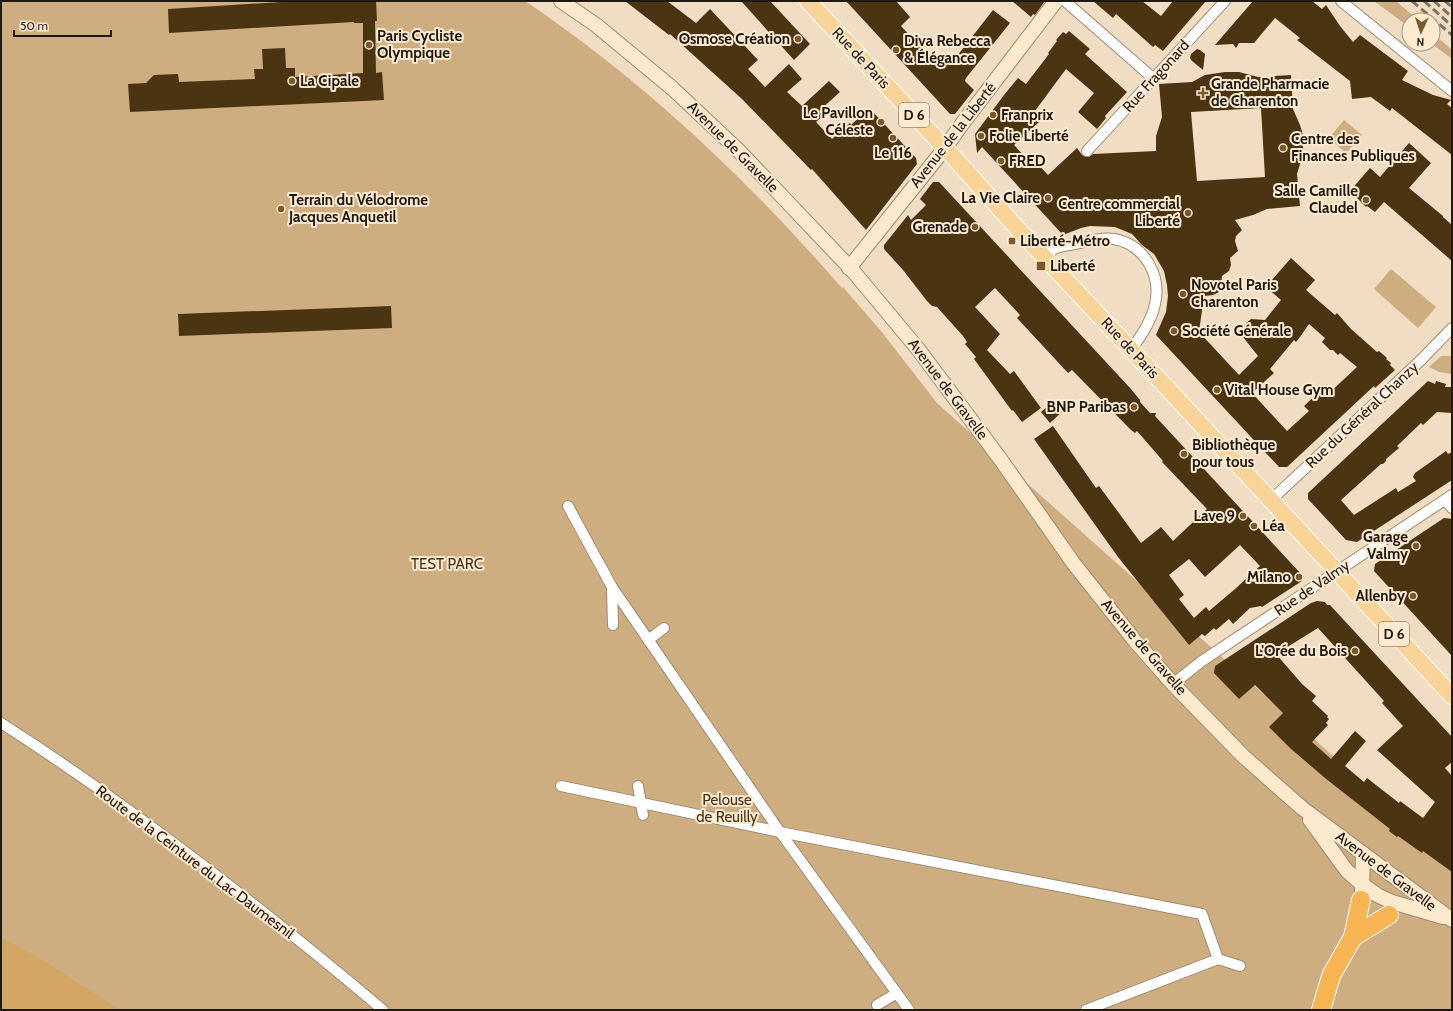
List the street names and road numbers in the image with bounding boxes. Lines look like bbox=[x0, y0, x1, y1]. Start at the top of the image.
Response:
street label: Rue de Paris bbox=[828, 24, 894, 92]
street label: Rue Fragonard bbox=[1119, 36, 1193, 116]
street label: Avenue de la Liberté bbox=[906, 79, 1000, 191]
street label: Avenue de Gravelle bbox=[684, 98, 783, 197]
road number: D 6 bbox=[899, 103, 929, 127]
street label: Rue de Paris bbox=[1097, 314, 1163, 382]
street label: Avenue de Gravelle bbox=[904, 335, 992, 443]
street label: Rue du Général Chanzy bbox=[1302, 358, 1422, 472]
street label: Rue de Valmy bbox=[1271, 556, 1353, 620]
street label: Avenue de Gravelle bbox=[1097, 595, 1191, 699]
road number: D 6 bbox=[1379, 622, 1409, 646]
street label: Route de la Ceinture du Lac Daumesnil bbox=[92, 782, 298, 943]
street label: Avenue de Gravelle bbox=[1332, 827, 1440, 915]

